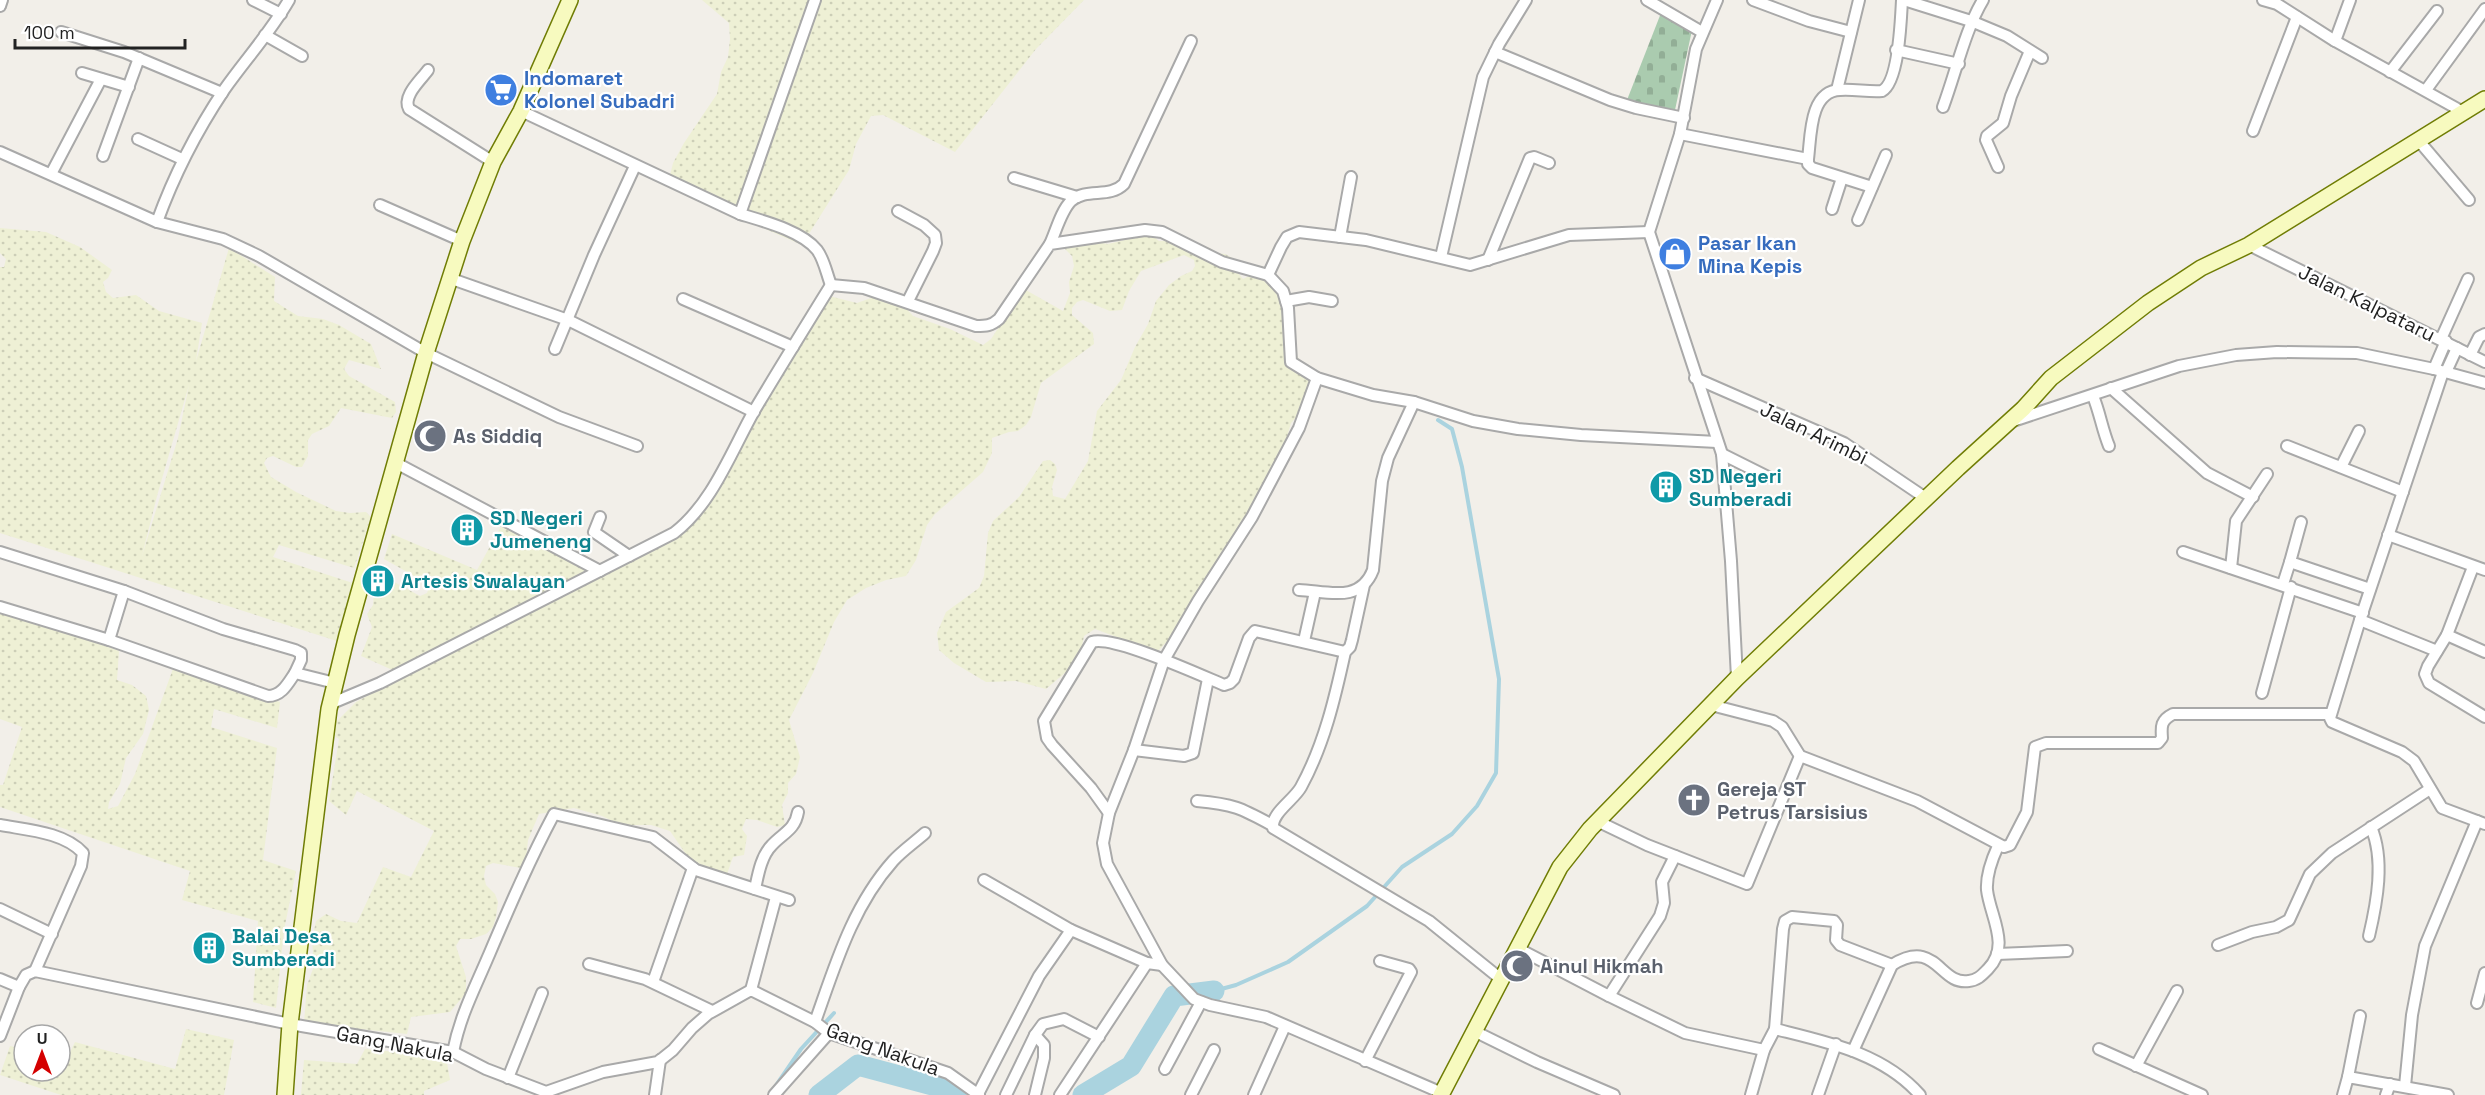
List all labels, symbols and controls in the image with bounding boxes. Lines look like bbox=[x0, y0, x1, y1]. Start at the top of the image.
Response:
scale bar bbox=[15, 12, 184, 50]
text: 100 m bbox=[24, 21, 75, 44]
place label: Indomaret Kolonel Subadri bbox=[524, 65, 675, 114]
supermarket icon: Indomaret Kolonel Subadri bbox=[483, 72, 519, 108]
place label: Pasar Ikan Mina Kepis bbox=[1698, 230, 1802, 279]
shop icon: Pasar Ikan Mina Kepis bbox=[1657, 236, 1693, 272]
street label: Jalan Kalpataru bbox=[2294, 259, 2440, 347]
street label: Jalan Arimbi bbox=[1756, 396, 1872, 470]
mosque icon: As Siddiq bbox=[412, 418, 448, 454]
place label: As Siddiq bbox=[453, 423, 542, 449]
place label: SD Negeri Sumberadi bbox=[1689, 463, 1792, 512]
building icon: SD Negeri Sumberadi bbox=[1648, 469, 1684, 505]
place label: SD Negeri Jumeneng bbox=[490, 505, 591, 554]
building icon: SD Negeri Jumeneng bbox=[449, 512, 485, 548]
building icon: Artesis Swalayan bbox=[360, 563, 396, 599]
place label: Artesis Swalayan bbox=[401, 568, 565, 594]
place label: Gereja ST Petrus Tarsisius bbox=[1717, 776, 1868, 825]
church icon: Gereja ST Petrus Tarsisius bbox=[1676, 782, 1712, 818]
place label: Balai Desa Sumberadi bbox=[232, 923, 335, 972]
building icon: Balai Desa Sumberadi bbox=[191, 930, 227, 966]
mosque icon: Ainul Hikmah bbox=[1499, 948, 1535, 984]
place label: Ainul Hikmah bbox=[1540, 953, 1664, 979]
street label: Gang Nakula bbox=[823, 1016, 943, 1082]
street label: Gang Nakula bbox=[334, 1020, 456, 1068]
north arrow bbox=[12, 1023, 72, 1083]
text: U bbox=[37, 1028, 47, 1049]

